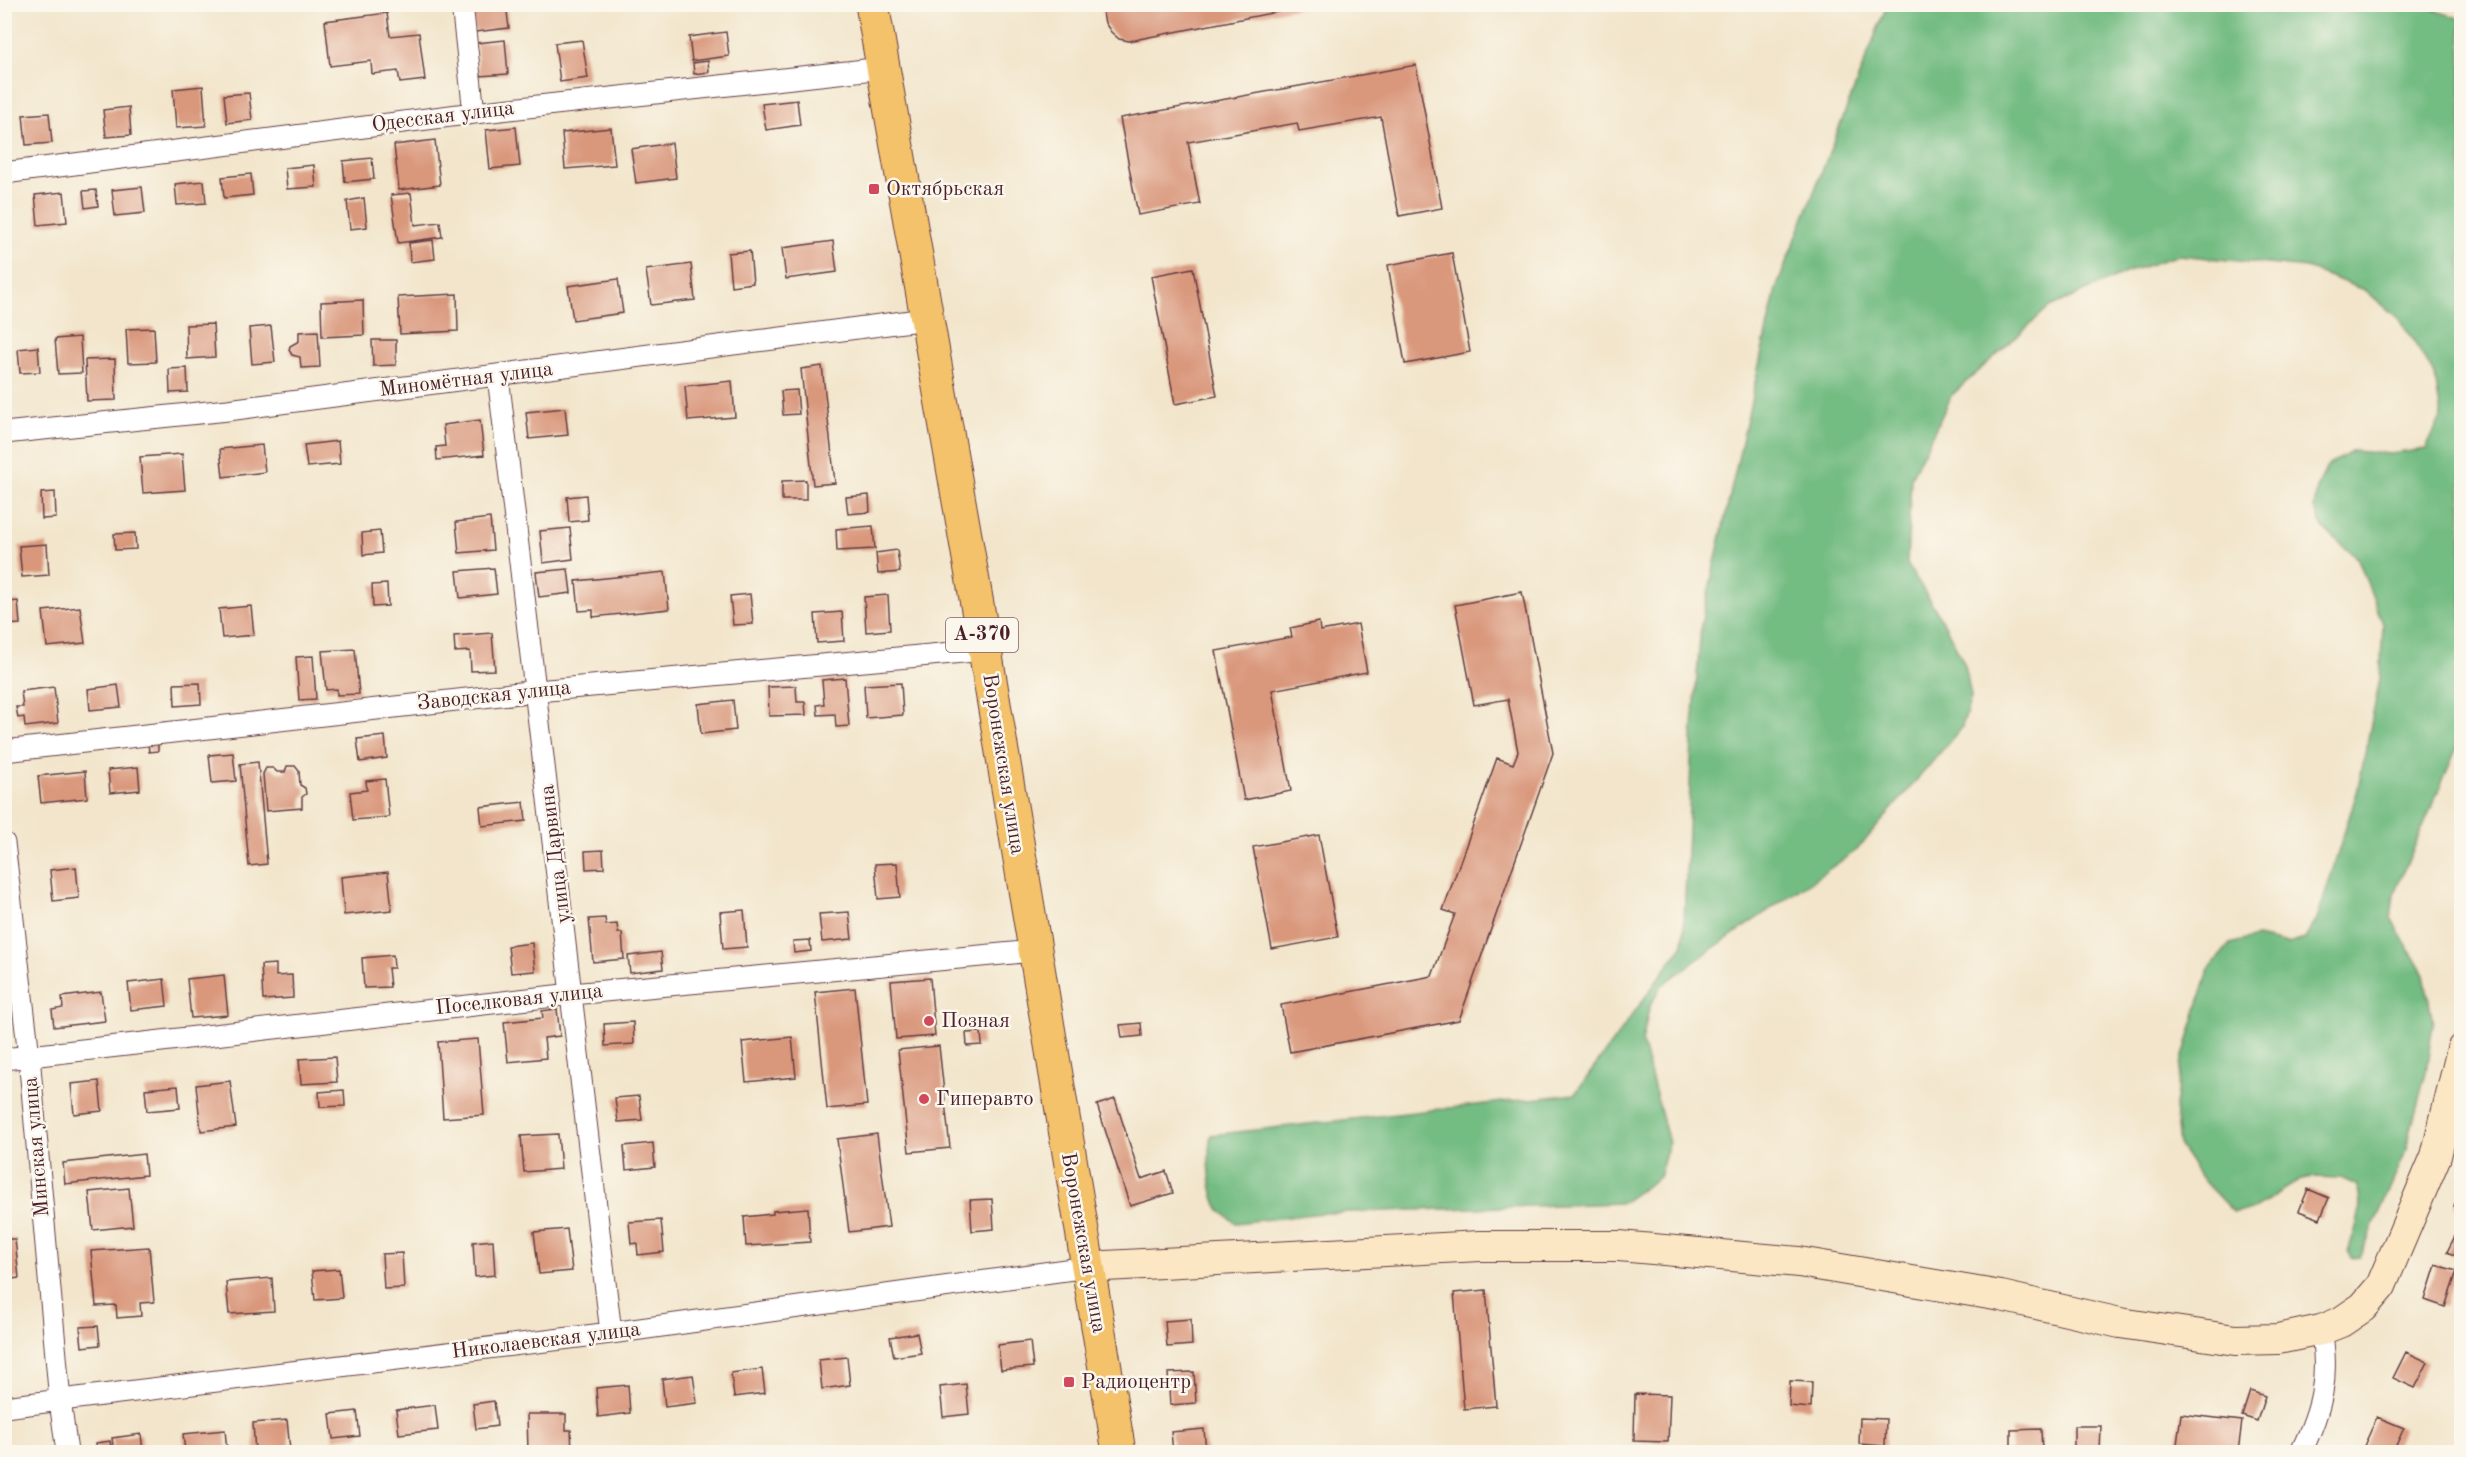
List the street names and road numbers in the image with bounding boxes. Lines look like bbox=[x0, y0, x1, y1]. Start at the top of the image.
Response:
street label: Одесская улица bbox=[371, 98, 515, 136]
street label: Миномётная улица bbox=[378, 359, 554, 401]
road number: А-370 bbox=[946, 618, 1018, 652]
street label: Воронежская улица bbox=[978, 672, 1028, 856]
street label: Заводская улица bbox=[416, 677, 572, 715]
street label: улица Дарвина bbox=[537, 783, 575, 925]
street label: Поселковая улица bbox=[434, 981, 604, 1019]
street label: Минская улица bbox=[20, 1076, 54, 1218]
street label: Воронежская улица bbox=[1057, 1151, 1109, 1335]
street label: Николаевская улица bbox=[450, 1319, 642, 1363]

